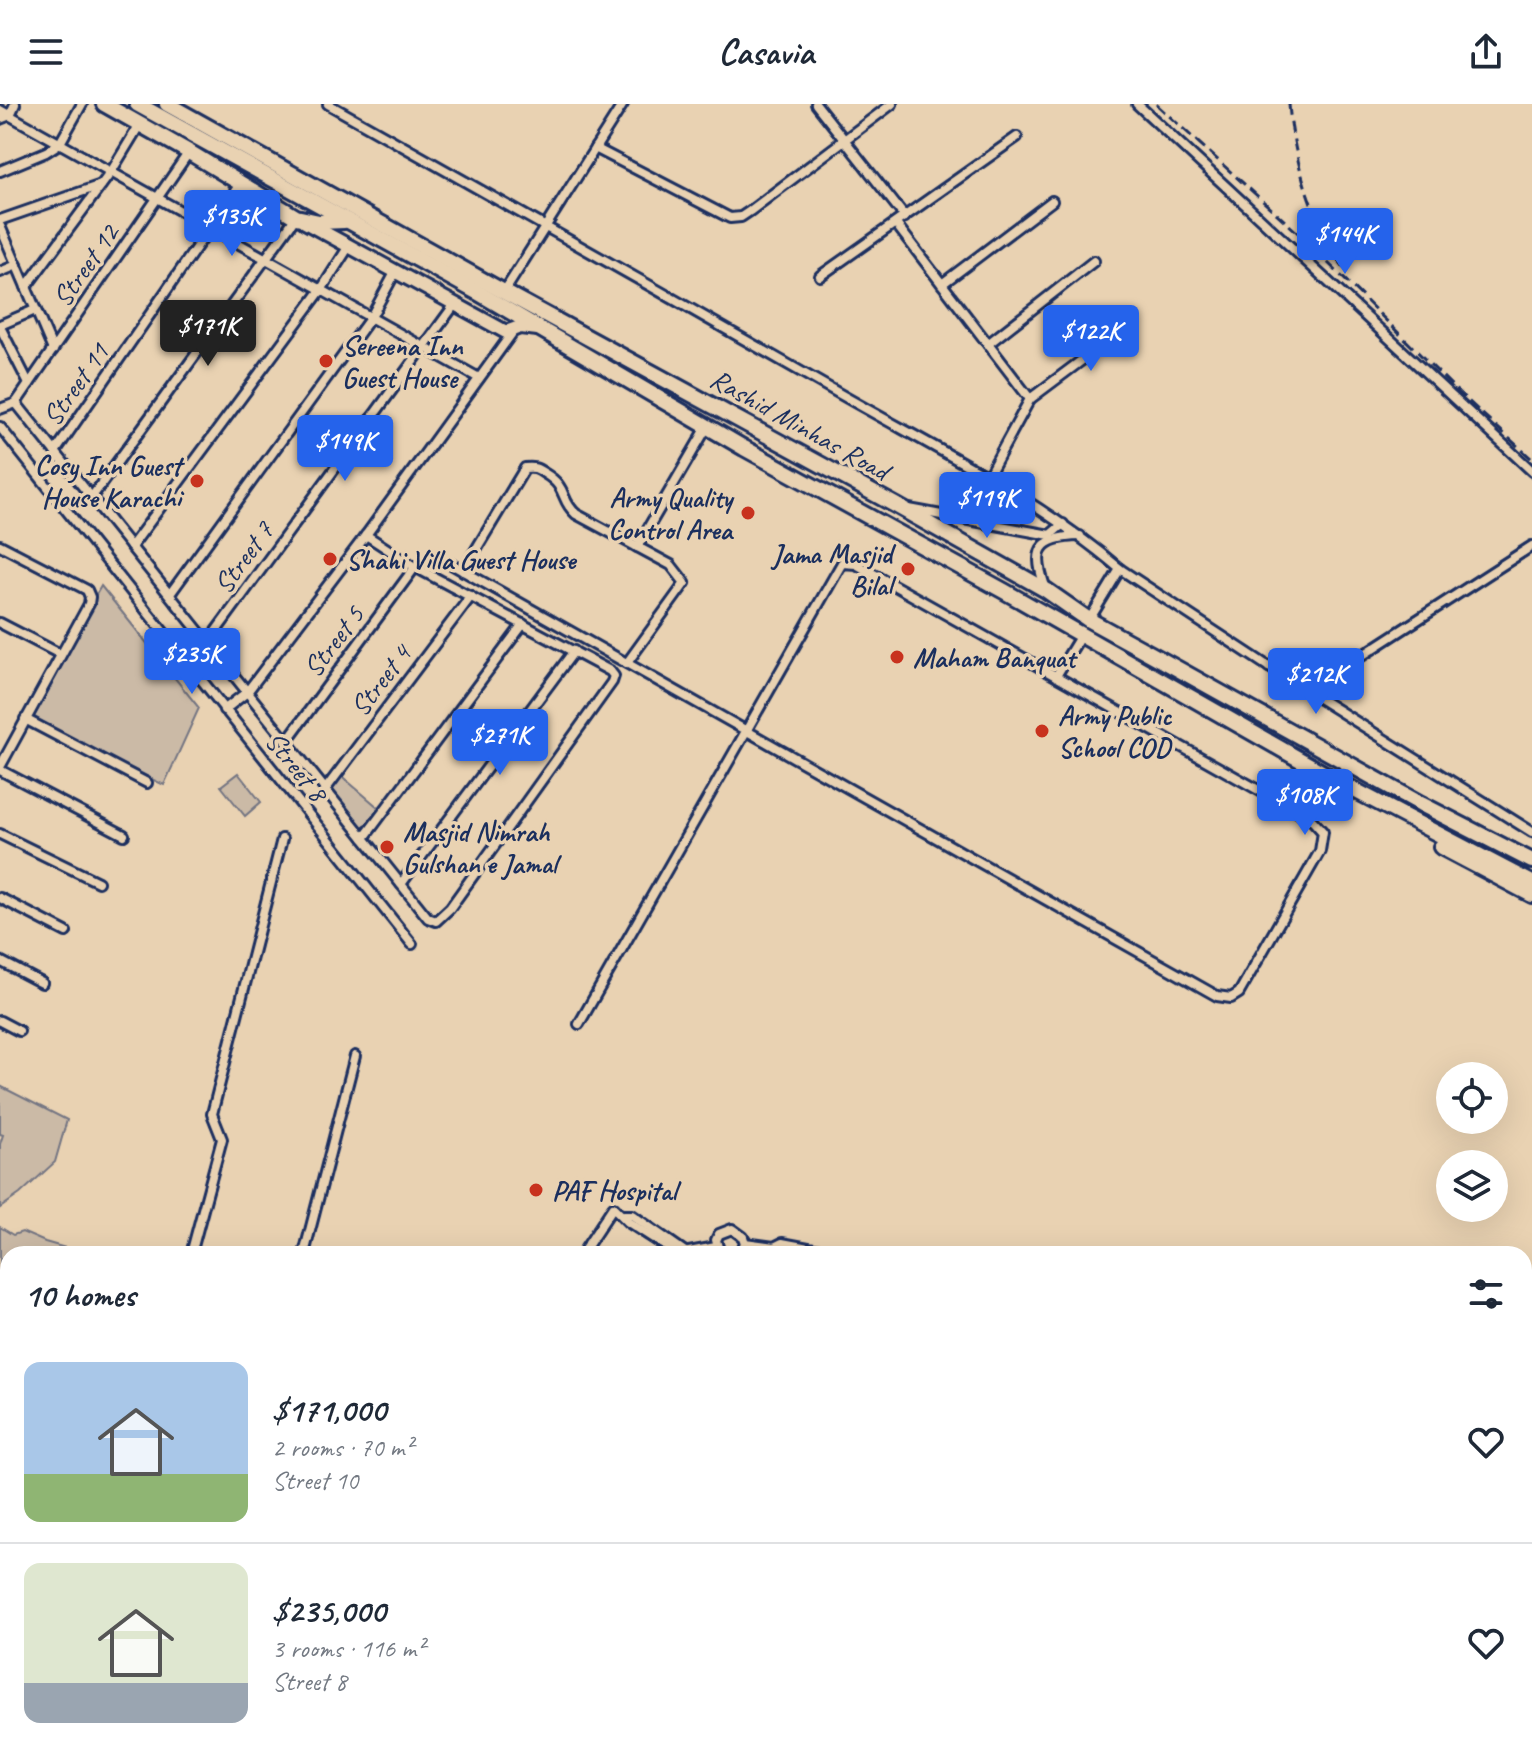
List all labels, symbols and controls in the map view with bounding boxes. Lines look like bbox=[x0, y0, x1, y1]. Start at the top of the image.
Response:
text: Casavia bbox=[718, 29, 814, 75]
icon: menu bbox=[24, 30, 68, 74]
icon: share bbox=[1464, 30, 1508, 74]
pin: $135K bbox=[176, 190, 288, 258]
text: $135K bbox=[202, 199, 262, 232]
pin: $144K bbox=[1289, 208, 1401, 276]
street label: Street 12 bbox=[44, 215, 128, 313]
text: $144K bbox=[1315, 217, 1375, 250]
pin: $171K bbox=[152, 300, 264, 368]
pin: $122K bbox=[1035, 305, 1147, 373]
text: $171K bbox=[178, 309, 238, 342]
text: $122K bbox=[1061, 314, 1121, 347]
place label: Sereena Inn Guest House bbox=[342, 328, 464, 395]
street label: Street 11 bbox=[34, 335, 117, 432]
marker: Sereena Inn Guest House bbox=[317, 352, 335, 370]
street label: Rashid Minhas Road bbox=[704, 361, 899, 490]
pin: $149K bbox=[289, 415, 401, 483]
text: $149K bbox=[315, 424, 375, 457]
place label: Cosy Inn Guest House Karachi bbox=[35, 448, 186, 515]
marker: Cosy Inn Guest House Karachi bbox=[188, 472, 206, 490]
pin: $119K bbox=[931, 472, 1043, 540]
place label: Army Quality Control Area bbox=[608, 480, 735, 547]
text: $119K bbox=[957, 481, 1017, 514]
marker: Army Quality Control Area bbox=[739, 504, 757, 522]
street label: Street 7 bbox=[206, 513, 282, 600]
place label: Jama Masjid Bilal bbox=[770, 536, 897, 603]
place label: Shahi Villa Guest House bbox=[346, 542, 578, 577]
marker: Shahi Villa Guest House bbox=[321, 550, 339, 568]
marker: Jama Masjid Bilal bbox=[899, 560, 917, 578]
street label: Street 5 bbox=[295, 598, 372, 684]
pin: $235K bbox=[136, 628, 248, 696]
street label: Street 4 bbox=[342, 636, 420, 723]
text: $235K bbox=[162, 637, 222, 670]
place label: Maham Banquat bbox=[913, 640, 1079, 675]
marker: Maham Banquat bbox=[888, 648, 906, 666]
pin: $212K bbox=[1260, 648, 1372, 716]
text: $212K bbox=[1286, 657, 1346, 690]
place label: Army Public School COD bbox=[1058, 698, 1173, 765]
pin: $271K bbox=[444, 709, 556, 777]
text: $271K bbox=[470, 718, 530, 751]
marker: Army Public School COD bbox=[1033, 722, 1051, 740]
street label: Street 8 bbox=[258, 724, 337, 810]
pin: $108K bbox=[1249, 769, 1361, 837]
text: $108K bbox=[1275, 778, 1335, 811]
place label: Masjid Nimrah Gulshan e Jamal bbox=[403, 814, 562, 881]
marker: Masjid Nimrah Gulshan e Jamal bbox=[378, 838, 396, 856]
map controls bbox=[1436, 1062, 1508, 1222]
button: locate bbox=[1436, 1062, 1508, 1134]
button: layers bbox=[1436, 1150, 1508, 1222]
place label: PAF Hospital bbox=[552, 1173, 682, 1208]
marker: PAF Hospital bbox=[527, 1181, 545, 1199]
icon: filters bbox=[1464, 1272, 1508, 1316]
text: 10 homes bbox=[24, 1273, 135, 1316]
text: $171,000 bbox=[272, 1388, 386, 1431]
icon: home bbox=[88, 1394, 184, 1490]
icon: heart bbox=[1464, 1420, 1508, 1464]
text: 2 rooms · 70 m² bbox=[272, 1431, 413, 1464]
text: Street 10 bbox=[272, 1464, 358, 1497]
text: $235,000 bbox=[272, 1589, 385, 1632]
icon: home bbox=[88, 1595, 184, 1691]
icon: heart bbox=[1464, 1621, 1508, 1665]
text: 3 rooms · 116 m² bbox=[272, 1632, 424, 1665]
text: Street 8 bbox=[272, 1665, 347, 1698]

